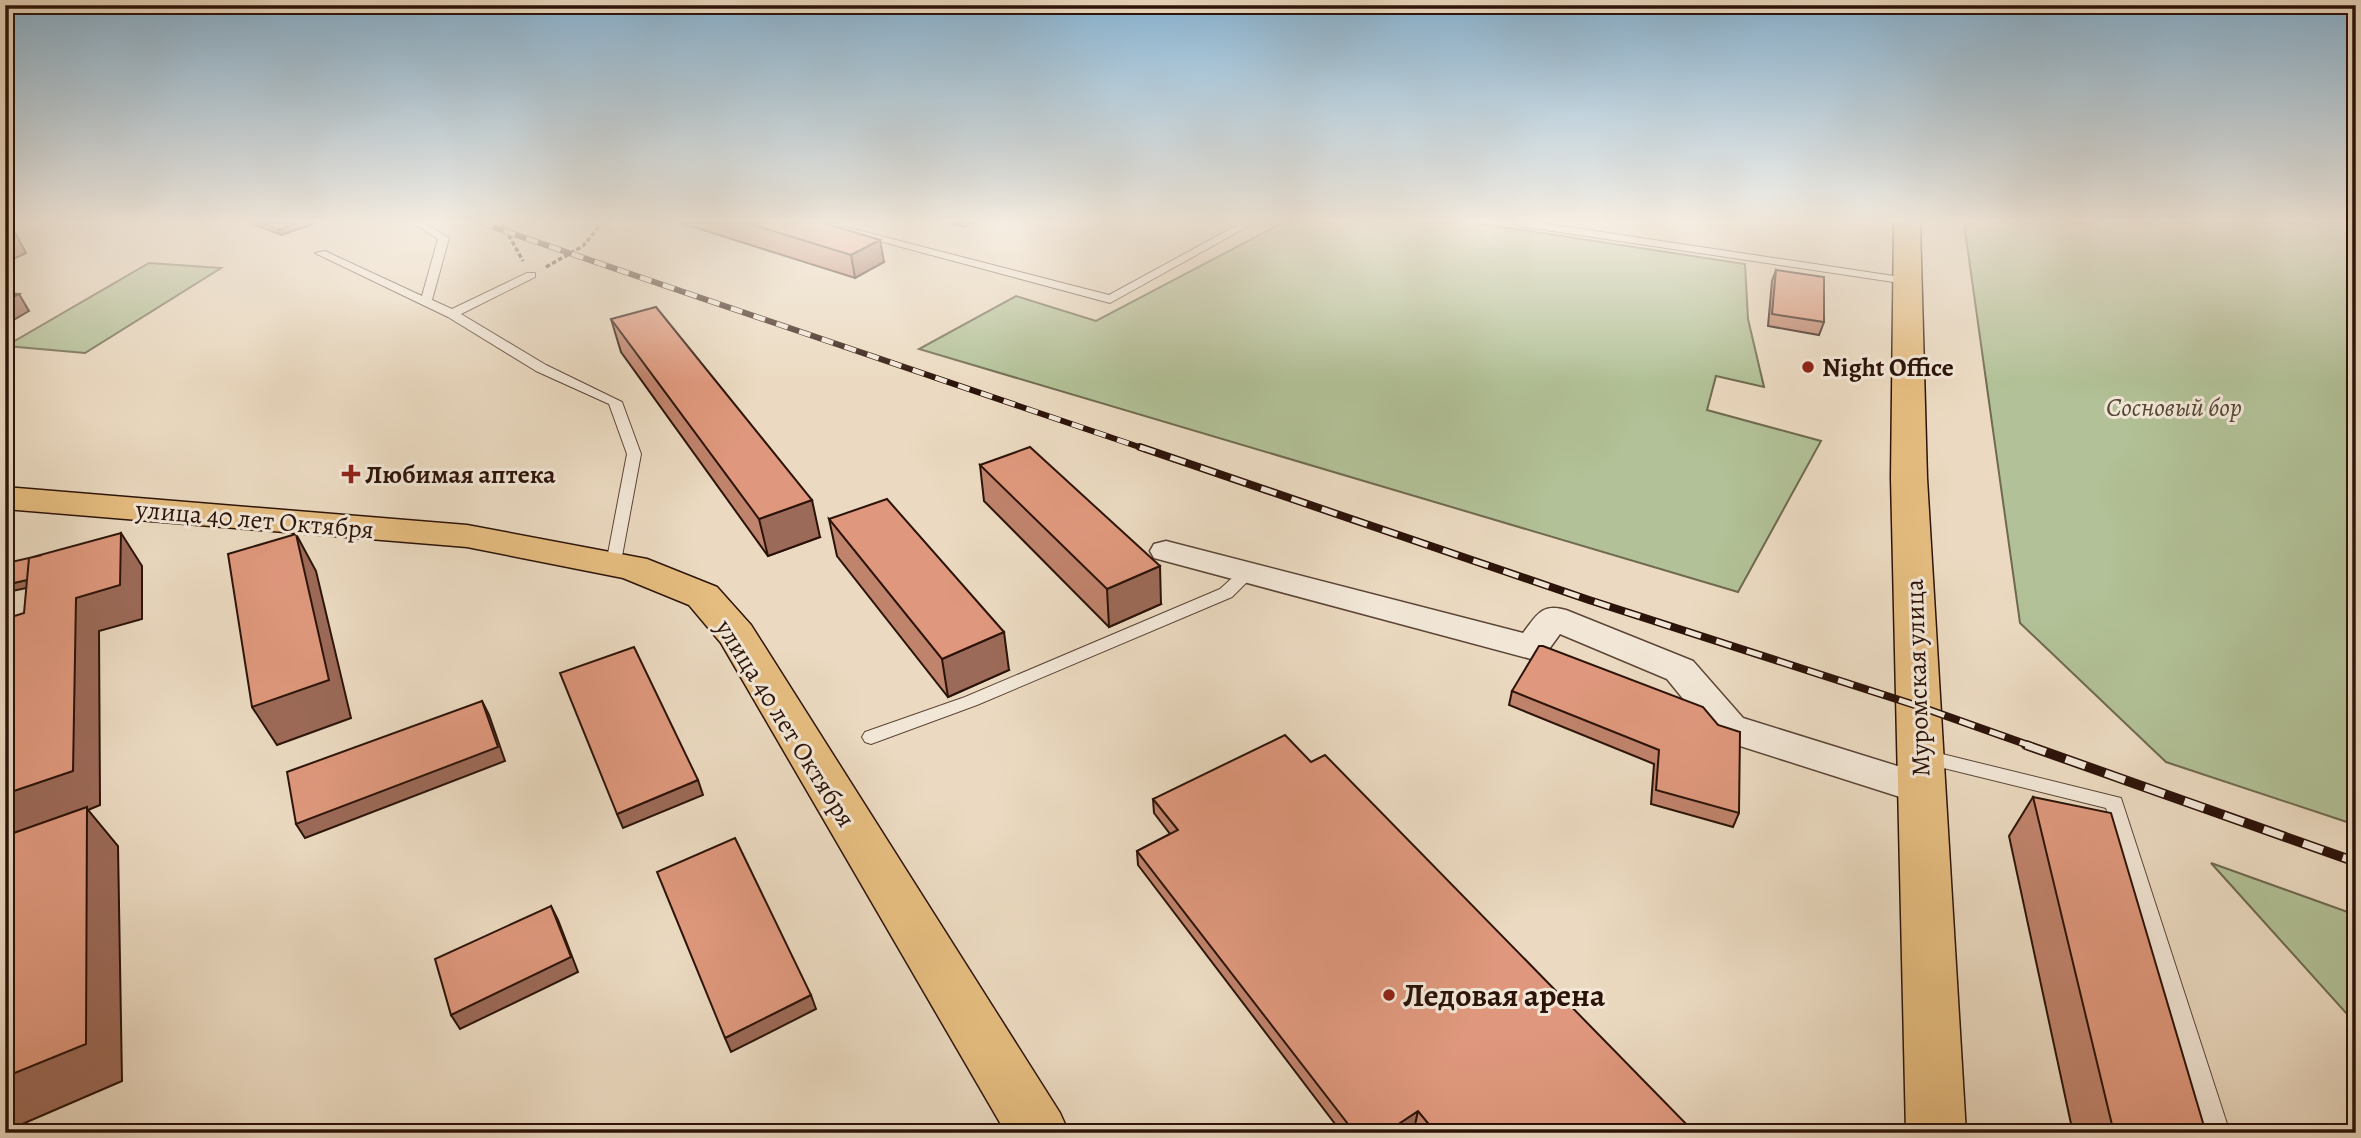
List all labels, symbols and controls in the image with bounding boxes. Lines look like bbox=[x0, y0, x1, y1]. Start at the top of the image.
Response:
place label: Night Office bbox=[1822, 350, 1954, 385]
marker: Night Office bbox=[1800, 359, 1816, 375]
park label: Сосновый бор bbox=[2106, 390, 2242, 425]
place label: Любимая аптека bbox=[365, 457, 556, 492]
marker: Любимая аптека bbox=[343, 466, 359, 482]
street label: улица 40 лет Октября bbox=[134, 492, 375, 547]
street label: Муромская улица bbox=[1897, 579, 1938, 777]
street label: улица 40 лет Октября bbox=[707, 612, 864, 834]
place label: Ледовая арена bbox=[1403, 973, 1606, 1017]
marker: Ледовая арена bbox=[1381, 987, 1397, 1003]

